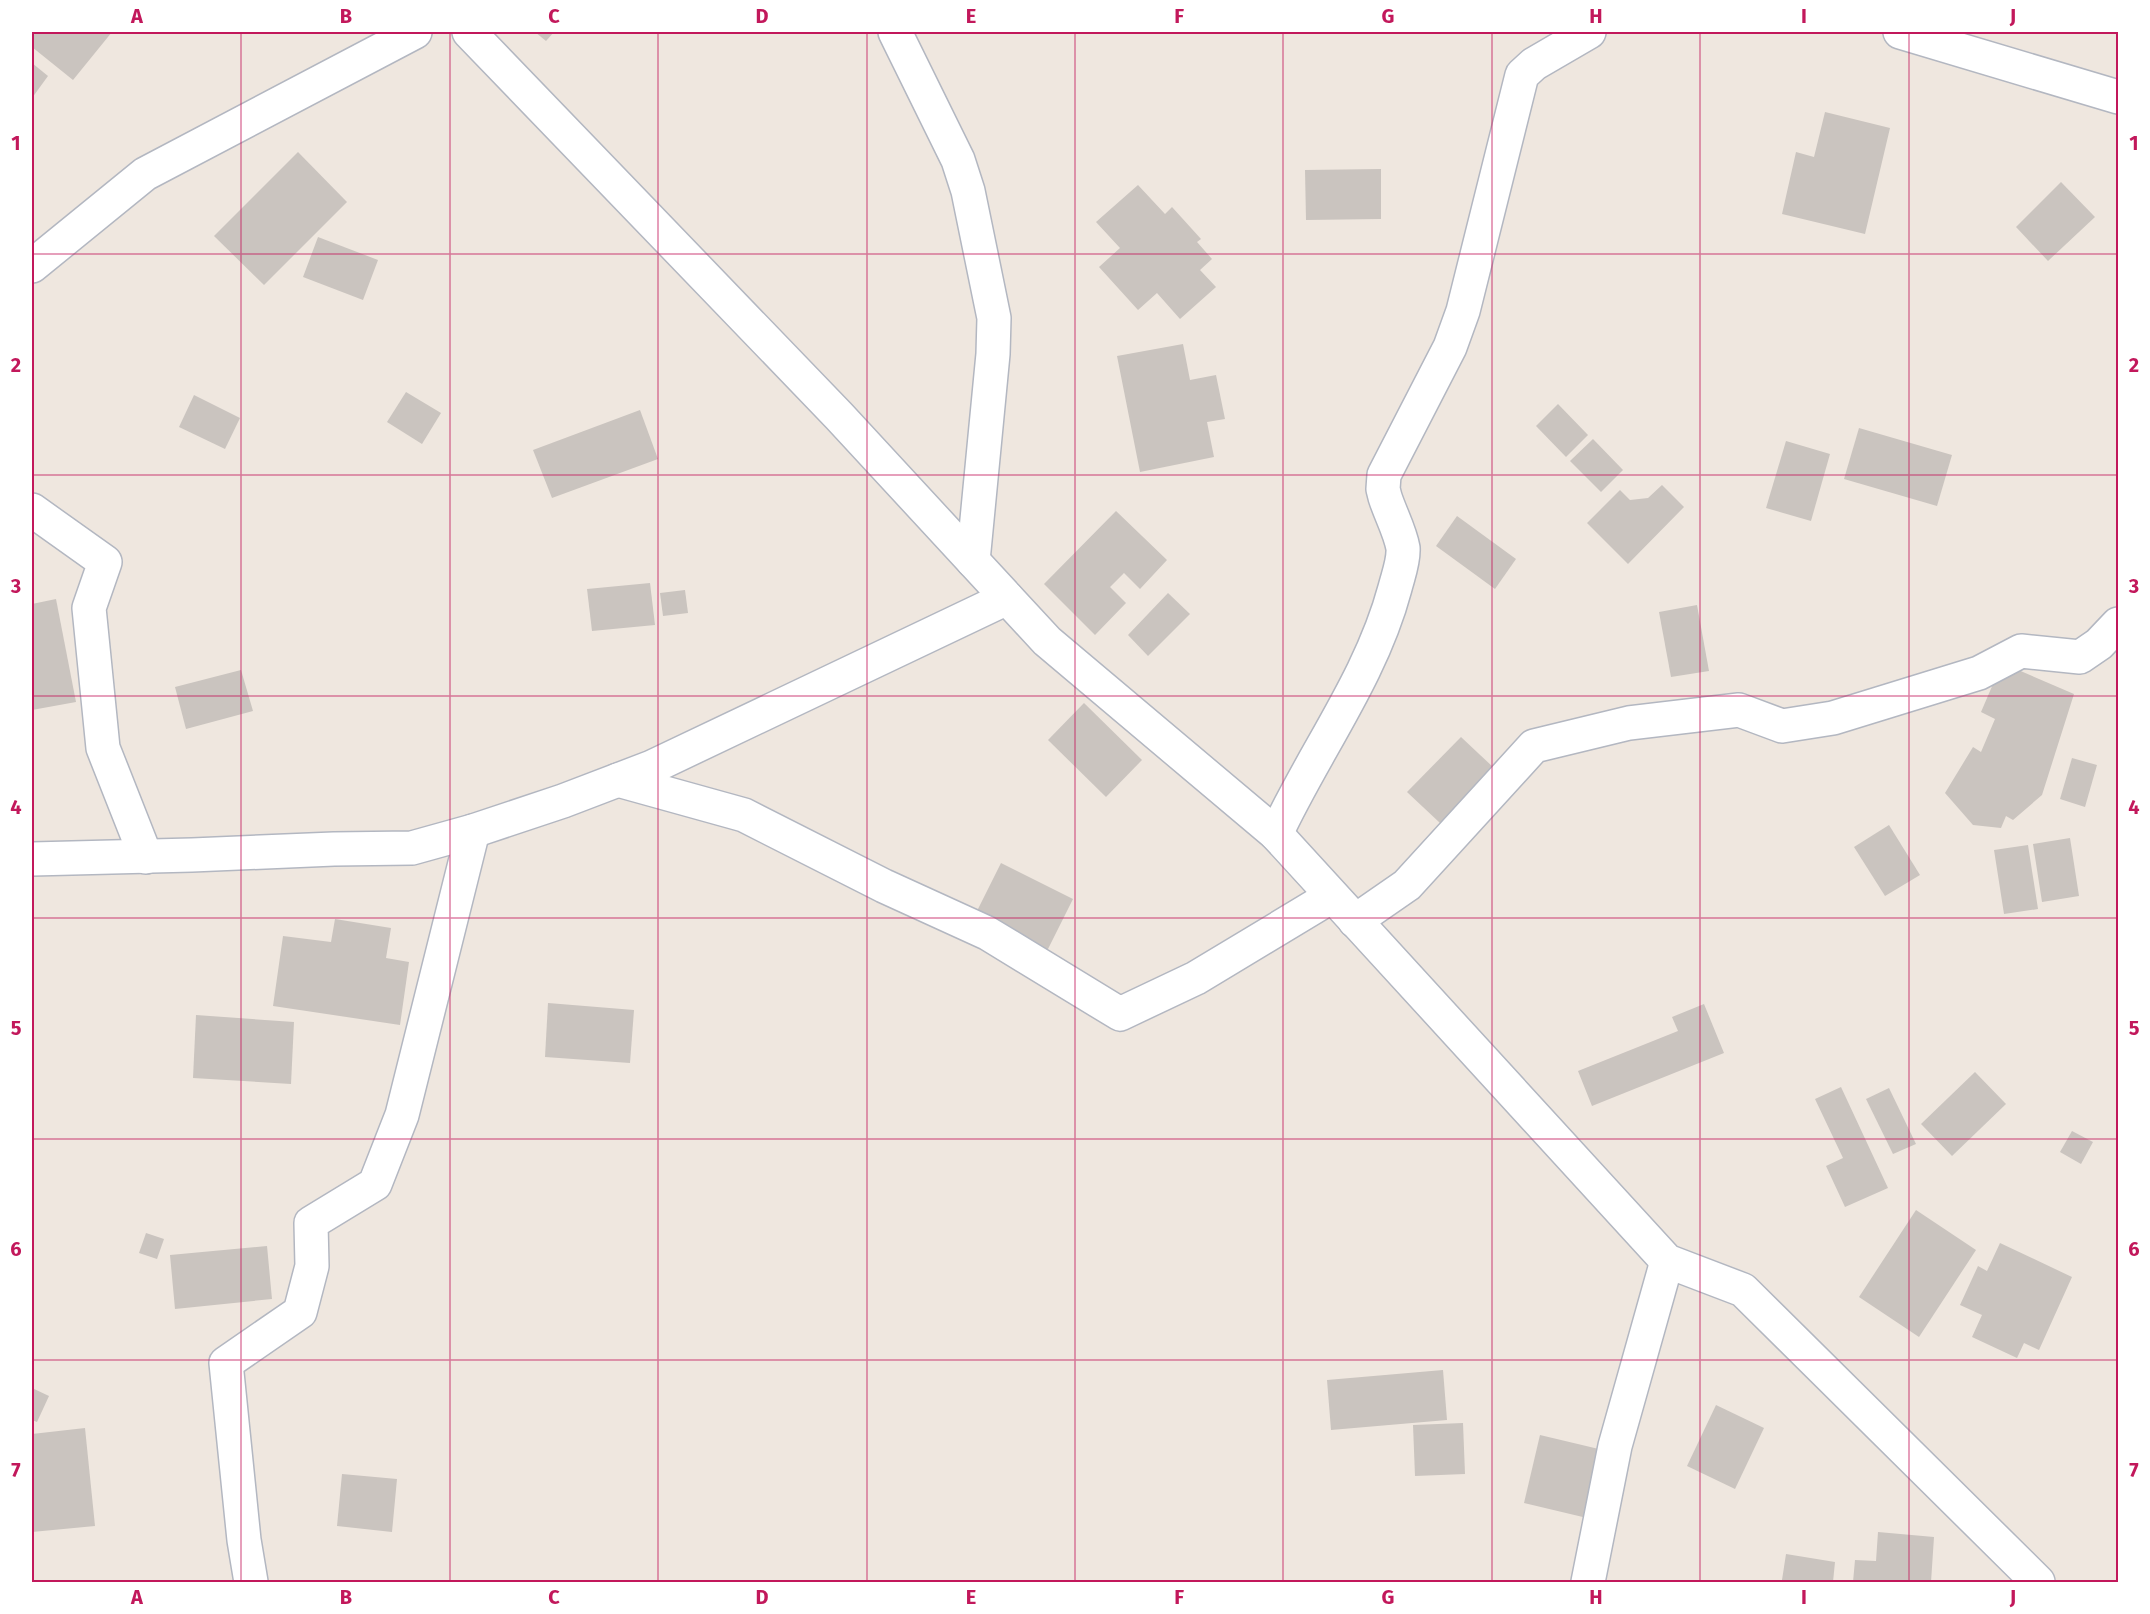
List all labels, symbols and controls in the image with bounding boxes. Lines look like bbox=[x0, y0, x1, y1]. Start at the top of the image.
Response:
text: A bbox=[130, 4, 144, 28]
text: B bbox=[340, 4, 352, 28]
text: C bbox=[548, 4, 560, 28]
text: D bbox=[755, 4, 769, 28]
text: E bbox=[966, 4, 976, 28]
text: F bbox=[1174, 4, 1184, 28]
text: G bbox=[1382, 4, 1394, 28]
text: H bbox=[1589, 4, 1603, 28]
text: I bbox=[1801, 4, 1807, 28]
text: J bbox=[2009, 4, 2016, 28]
text: 1 bbox=[11, 131, 21, 155]
text: 1 bbox=[2129, 131, 2139, 155]
text: 2 bbox=[11, 353, 21, 377]
text: 2 bbox=[2129, 353, 2139, 377]
text: 3 bbox=[10, 574, 21, 598]
text: 3 bbox=[2128, 574, 2139, 598]
text: 4 bbox=[10, 795, 22, 819]
text: 4 bbox=[2128, 795, 2140, 819]
text: 5 bbox=[11, 1016, 22, 1040]
text: 5 bbox=[2129, 1016, 2140, 1040]
text: 6 bbox=[10, 1237, 22, 1261]
text: 6 bbox=[2128, 1237, 2140, 1261]
text: 7 bbox=[11, 1458, 21, 1482]
text: 7 bbox=[2129, 1458, 2139, 1482]
text: A bbox=[130, 1585, 144, 1609]
text: B bbox=[340, 1585, 352, 1609]
text: C bbox=[548, 1585, 560, 1609]
text: D bbox=[755, 1585, 769, 1609]
text: E bbox=[966, 1585, 976, 1609]
text: F bbox=[1174, 1585, 1184, 1609]
text: G bbox=[1382, 1585, 1394, 1609]
text: H bbox=[1589, 1585, 1603, 1609]
text: I bbox=[1801, 1585, 1807, 1609]
text: J bbox=[2009, 1585, 2016, 1609]

